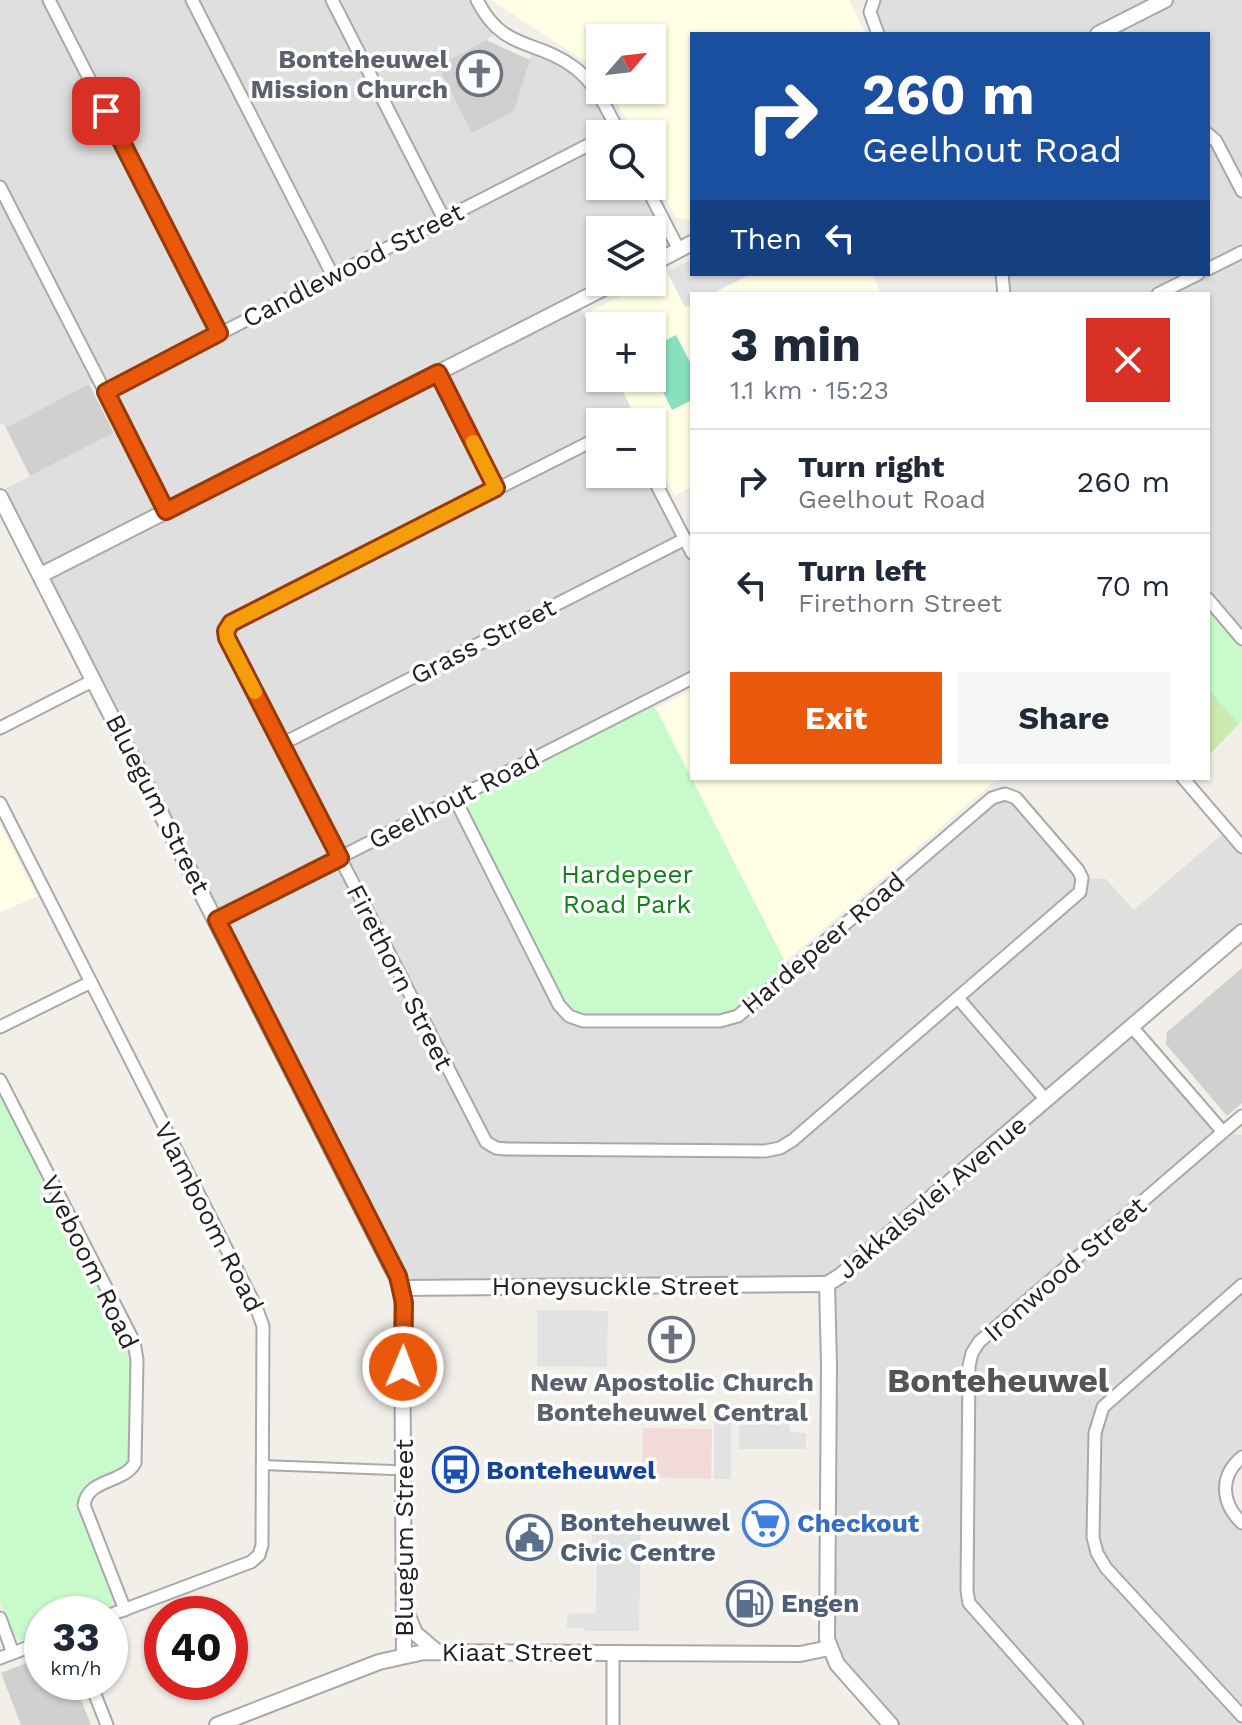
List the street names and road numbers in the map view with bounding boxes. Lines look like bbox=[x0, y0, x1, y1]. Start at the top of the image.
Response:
street label: Candlewood Street bbox=[238, 196, 468, 334]
street label: Grass Street bbox=[406, 592, 560, 690]
street label: Bluegum Street bbox=[100, 709, 216, 899]
street label: Geelhout Road bbox=[364, 743, 544, 855]
street label: Hardepeer Road bbox=[735, 866, 911, 1020]
street label: Firethorn Street bbox=[340, 879, 460, 1075]
street label: Jakkalsvlei Avenue bbox=[831, 1109, 1033, 1285]
street label: Vlamboom Road bbox=[148, 1117, 270, 1317]
street label: Vyeboom Road bbox=[35, 1170, 145, 1354]
street label: Ironwood Street bbox=[978, 1190, 1152, 1348]
street label: Honeysuckle Street bbox=[491, 1271, 739, 1301]
street label: Bluegum Street bbox=[389, 1439, 419, 1637]
street label: Kiaat Street bbox=[442, 1637, 593, 1667]

